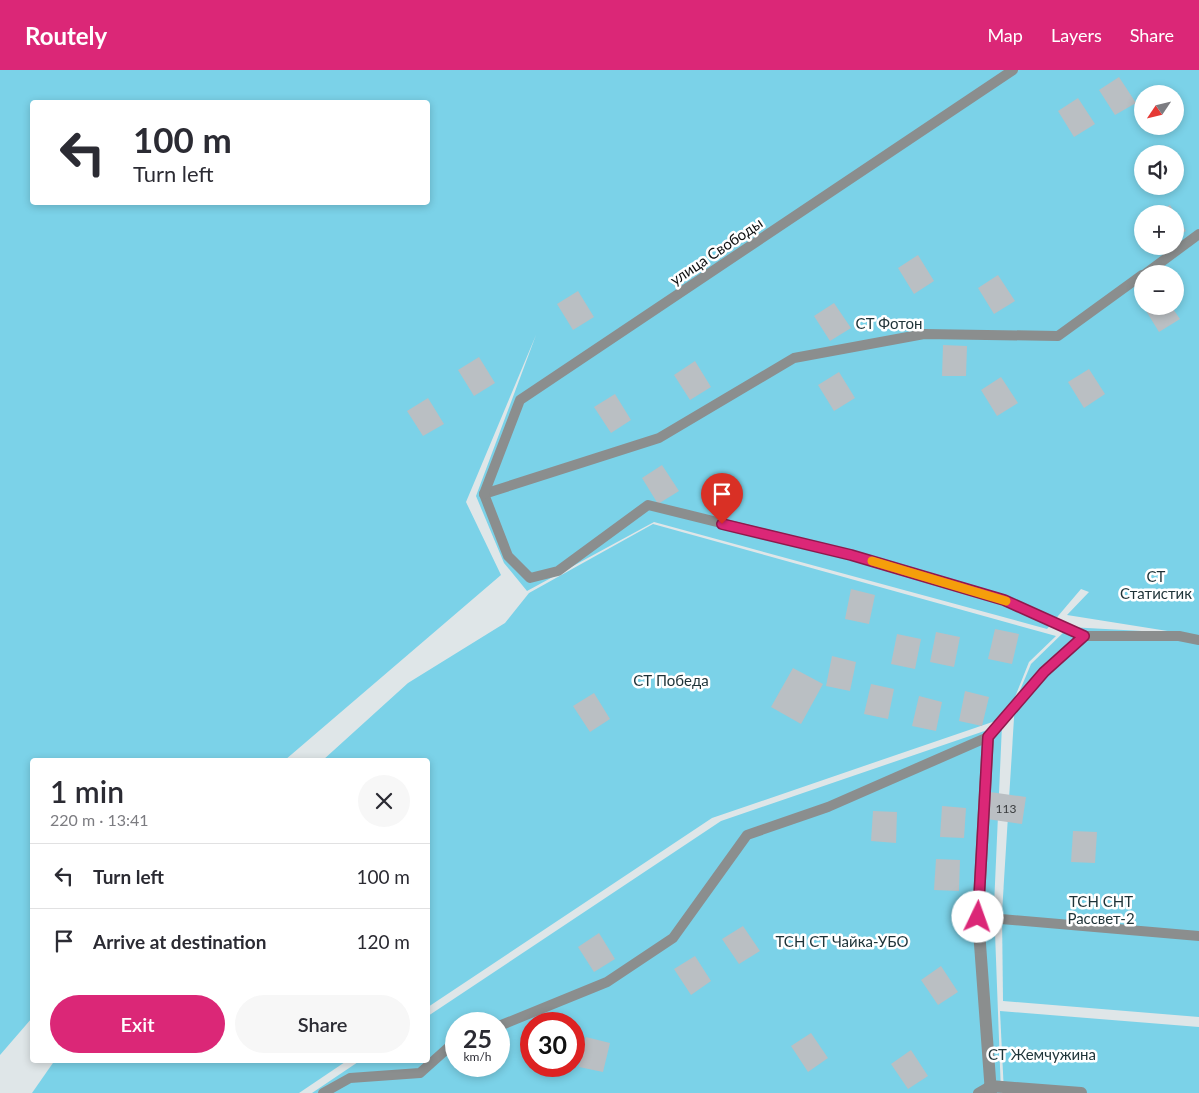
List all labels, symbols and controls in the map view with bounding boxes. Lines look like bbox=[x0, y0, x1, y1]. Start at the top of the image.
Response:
text: Routely bbox=[25, 21, 107, 50]
text: Map bbox=[987, 24, 1023, 46]
text: Layers bbox=[1051, 24, 1102, 46]
text: Share bbox=[1130, 24, 1174, 46]
north arrow bbox=[1134, 85, 1184, 135]
map controls bbox=[1134, 85, 1184, 315]
text: 100 m bbox=[133, 118, 232, 160]
icon: left bbox=[50, 120, 115, 185]
button: sound bbox=[1134, 145, 1184, 195]
text: Turn left bbox=[133, 160, 214, 187]
button: + bbox=[1134, 205, 1184, 255]
street label: улица Свободы bbox=[666, 213, 766, 289]
button: − bbox=[1134, 265, 1184, 315]
park label: СТ Фотон bbox=[856, 314, 922, 332]
pin bbox=[701, 473, 743, 524]
icon: arrive bbox=[708, 480, 736, 508]
park label: СТ Статистик bbox=[1120, 567, 1192, 602]
park label: СТ Победа bbox=[633, 671, 709, 689]
text: 1 min bbox=[50, 773, 124, 809]
button: close bbox=[358, 775, 410, 827]
house number: 113 bbox=[996, 801, 1016, 816]
text: 220 m · 13:41 bbox=[50, 810, 149, 829]
icon: left bbox=[50, 862, 78, 890]
text: Turn left bbox=[93, 865, 164, 888]
text: 100 m bbox=[356, 865, 410, 888]
position arrow bbox=[951, 890, 1003, 942]
park label: ТСН СНТ Рассвет-2 bbox=[1067, 892, 1135, 927]
icon: arrive bbox=[50, 927, 78, 955]
text: Arrive at destination bbox=[93, 930, 266, 953]
text: 120 m bbox=[356, 930, 410, 953]
park label: ТСН СТ Чайка-УБО bbox=[775, 932, 909, 950]
button: Exit bbox=[50, 995, 225, 1053]
button: Share bbox=[235, 995, 410, 1053]
speed limit sign: 30 bbox=[520, 1012, 585, 1077]
text: 25 bbox=[463, 1023, 492, 1053]
park label: СТ Жемчужина bbox=[988, 1045, 1096, 1063]
text: km/h bbox=[463, 1049, 492, 1064]

